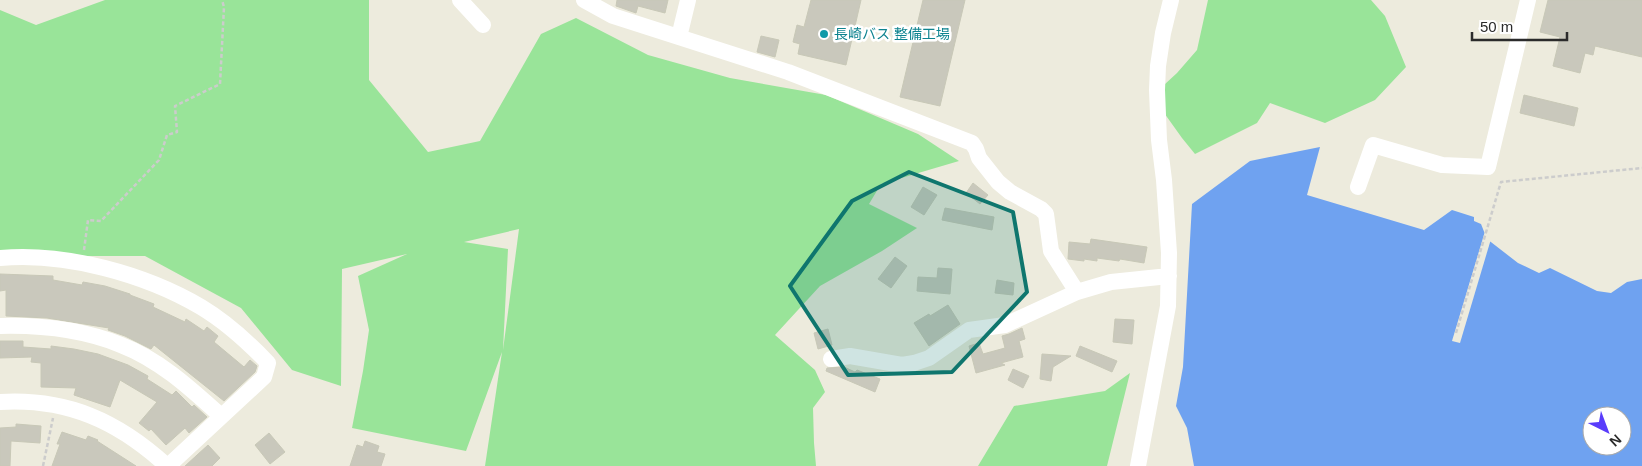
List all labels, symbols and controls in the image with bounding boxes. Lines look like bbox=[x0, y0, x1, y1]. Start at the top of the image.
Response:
scale bar bbox=[1472, 10, 1567, 42]
text: 50 m bbox=[1480, 18, 1513, 35]
place label: 長崎バス 整備工場 bbox=[834, 26, 950, 42]
marker: 長崎バス 整備工場 bbox=[818, 28, 830, 40]
north arrow bbox=[1582, 406, 1632, 456]
text: N bbox=[1607, 431, 1625, 450]

